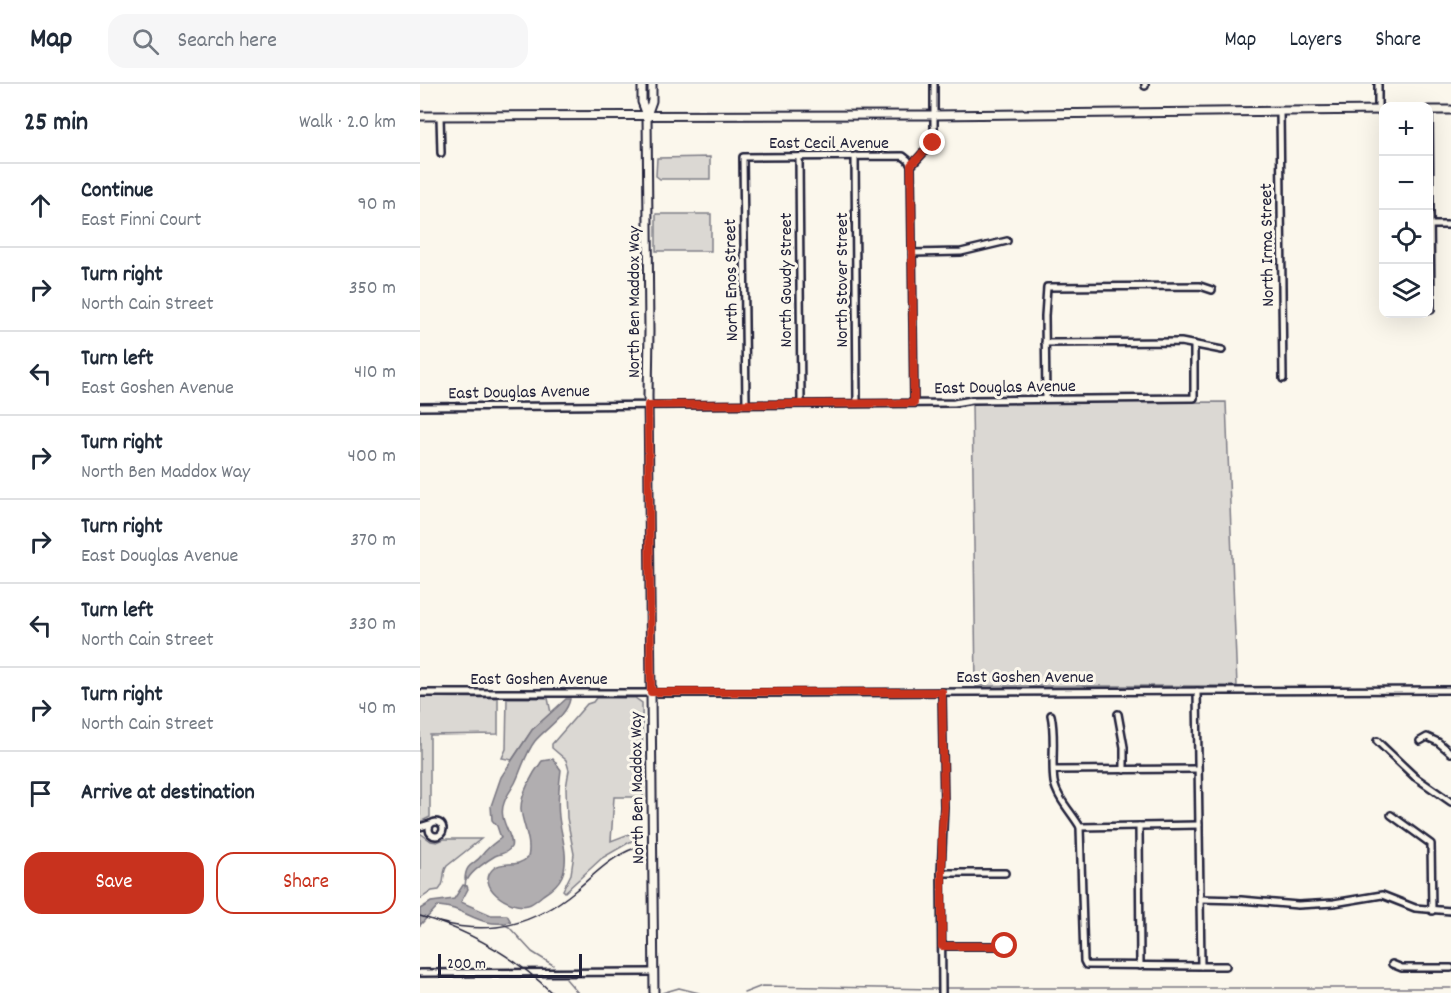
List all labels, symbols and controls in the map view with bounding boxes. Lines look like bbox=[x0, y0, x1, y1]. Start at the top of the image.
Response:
search box bbox=[108, 14, 528, 68]
text: Map bbox=[30, 21, 72, 61]
icon: search bbox=[129, 25, 162, 58]
text: Search here bbox=[177, 26, 277, 57]
text: Map bbox=[1225, 26, 1256, 56]
text: Layers bbox=[1289, 26, 1342, 56]
text: Share bbox=[1375, 26, 1421, 56]
map controls bbox=[1379, 102, 1433, 318]
button: + bbox=[1379, 102, 1433, 156]
text: 25 min bbox=[24, 105, 88, 142]
text: Walk · 2.0 km bbox=[299, 109, 396, 137]
route end bbox=[919, 129, 945, 155]
street label: East Cecil Avenue bbox=[769, 132, 889, 157]
button: − bbox=[1379, 156, 1433, 210]
text: Continue bbox=[81, 176, 153, 207]
street label: North Irma Street bbox=[1255, 183, 1282, 307]
icon: ahead bbox=[24, 189, 57, 222]
text: 90 m bbox=[358, 191, 396, 219]
text: East Finni Court bbox=[81, 207, 201, 235]
button: locate bbox=[1379, 210, 1433, 264]
street label: North Gowdy Street bbox=[775, 212, 800, 347]
street label: North Stover Street bbox=[831, 212, 856, 348]
street label: North Enos Street bbox=[719, 218, 746, 341]
street label: North Ben Maddox Way bbox=[623, 225, 648, 378]
text: Turn right bbox=[81, 260, 163, 291]
button: layers bbox=[1379, 264, 1433, 318]
icon: right bbox=[24, 273, 57, 306]
text: 350 m bbox=[349, 275, 396, 303]
text: North Cain Street bbox=[81, 291, 214, 319]
text: Turn left bbox=[81, 344, 153, 375]
icon: left bbox=[24, 357, 57, 390]
text: 410 m bbox=[354, 359, 396, 387]
text: East Goshen Avenue bbox=[81, 375, 234, 403]
street label: East Douglas Avenue bbox=[934, 375, 1076, 402]
street label: East Douglas Avenue bbox=[448, 380, 590, 407]
text: Turn right bbox=[81, 428, 163, 459]
icon: right bbox=[24, 441, 57, 474]
text: 400 m bbox=[348, 443, 396, 471]
text: North Ben Maddox Way bbox=[81, 459, 250, 487]
text: Turn right bbox=[81, 512, 163, 543]
icon: right bbox=[24, 525, 57, 558]
text: 370 m bbox=[350, 527, 396, 555]
text: East Douglas Avenue bbox=[81, 543, 238, 571]
text: Turn left bbox=[81, 596, 153, 627]
icon: left bbox=[24, 609, 57, 642]
text: 330 m bbox=[349, 611, 396, 639]
text: North Cain Street bbox=[81, 627, 214, 655]
street label: East Goshen Avenue bbox=[956, 666, 1094, 691]
street label: East Goshen Avenue bbox=[470, 668, 608, 693]
text: Turn right bbox=[81, 680, 163, 711]
icon: right bbox=[24, 693, 57, 726]
text: 40 m bbox=[358, 695, 396, 723]
text: North Cain Street bbox=[81, 711, 214, 739]
street label: North Ben Maddox Way bbox=[625, 711, 652, 864]
icon: arrive bbox=[24, 777, 57, 810]
text: Arrive at destination bbox=[81, 778, 255, 809]
button: Save bbox=[24, 852, 204, 914]
button: Share bbox=[216, 852, 396, 914]
route start bbox=[991, 932, 1017, 958]
scale bar bbox=[438, 951, 582, 978]
text: 200 m bbox=[447, 953, 486, 976]

